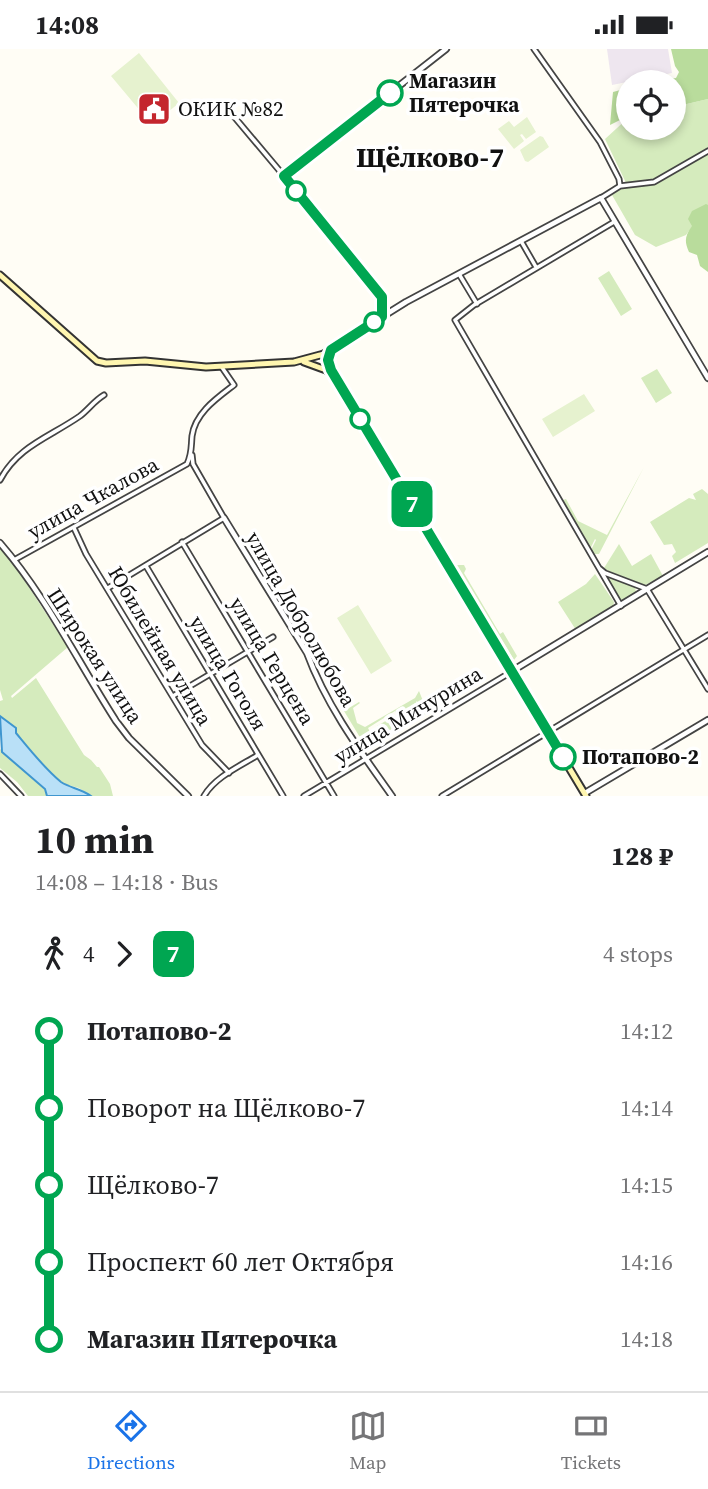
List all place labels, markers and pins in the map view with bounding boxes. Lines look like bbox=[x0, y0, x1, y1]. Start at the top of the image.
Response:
place label: Магазин Пятерочка bbox=[409, 66, 520, 119]
marker: Магазин Пятерочка bbox=[377, 80, 403, 106]
public building icon: ОКИК №82 bbox=[135, 90, 173, 128]
place label: ОКИК №82 bbox=[178, 94, 284, 123]
unlabelled marker bbox=[286, 181, 306, 201]
unlabelled marker bbox=[364, 312, 384, 332]
unlabelled marker bbox=[350, 409, 370, 429]
place label: Потапово-2 bbox=[582, 742, 699, 771]
marker: Потапово-2 bbox=[550, 744, 576, 770]

